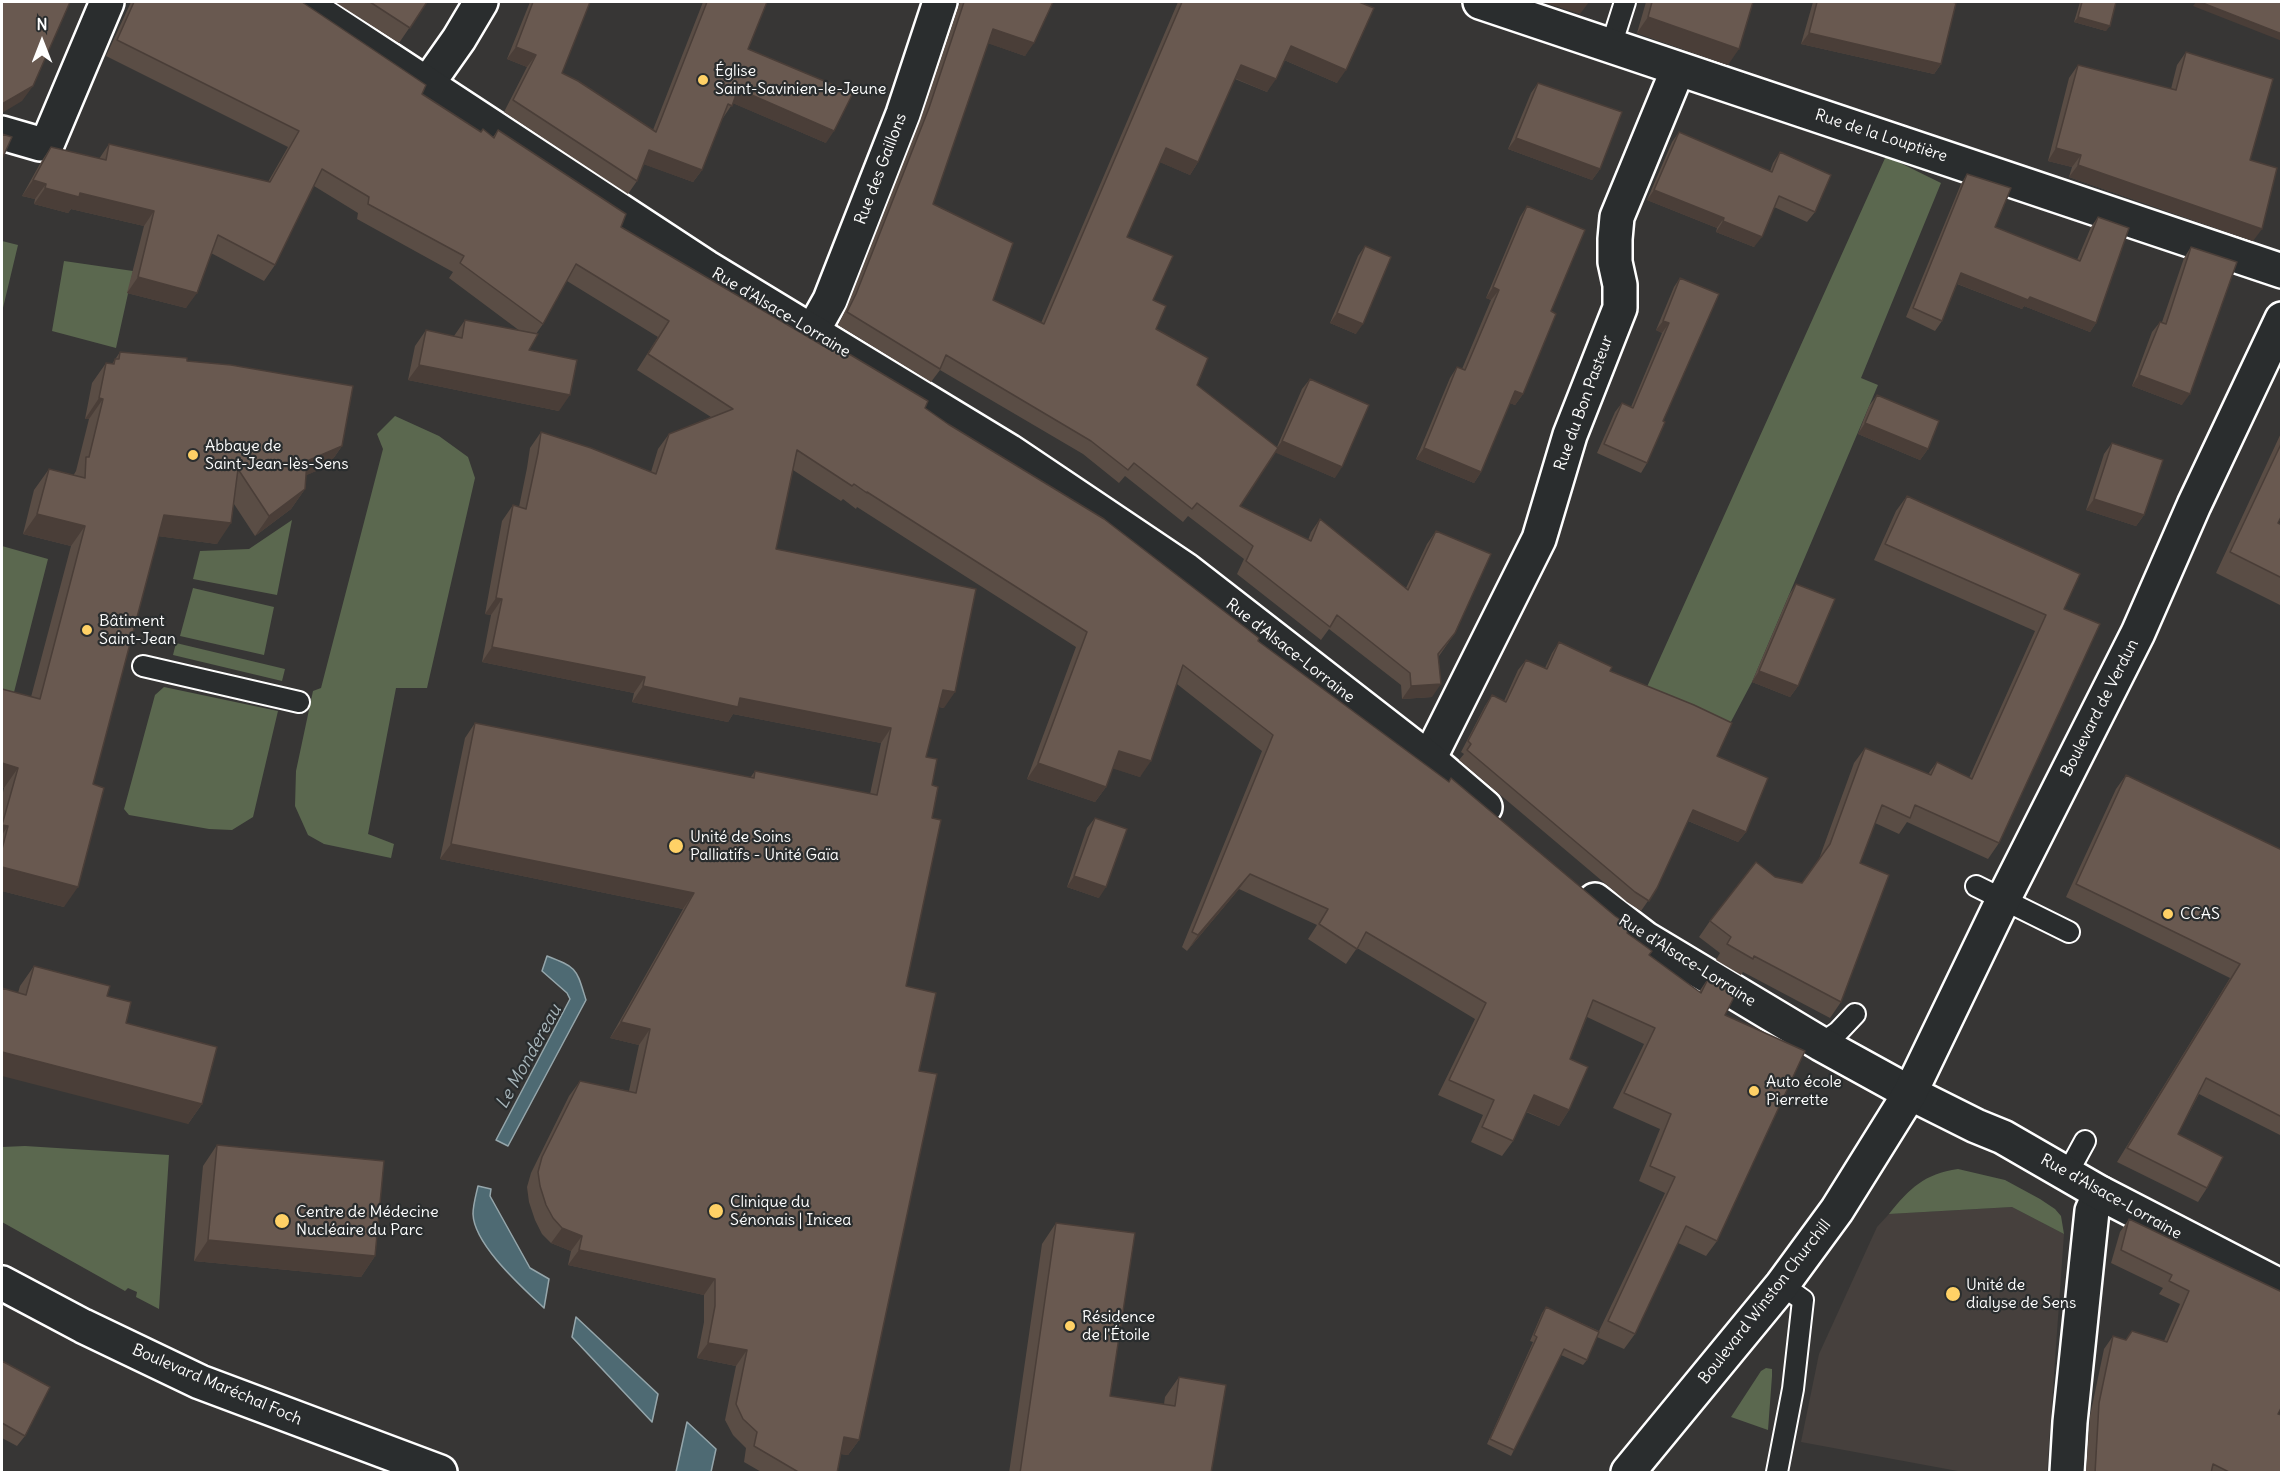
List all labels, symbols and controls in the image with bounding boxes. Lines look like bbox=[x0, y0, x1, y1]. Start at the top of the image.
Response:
north arrow bbox=[12, 12, 72, 72]
text: N bbox=[36, 14, 48, 34]
place label: Église Saint-Savinien-le-Jeune bbox=[715, 61, 886, 99]
marker: Église Saint-Savinien-le-Jeune bbox=[696, 73, 710, 87]
street label: Rue de la Louptière bbox=[1812, 106, 1950, 166]
street label: Rue des Gaillons bbox=[851, 111, 911, 227]
street label: Rue d'Alsace-Lorraine bbox=[708, 264, 854, 362]
street label: Rue du Bon Pasteur bbox=[1551, 333, 1617, 473]
place label: Abbaye de Saint-Jean-lès-Sens bbox=[205, 436, 349, 474]
marker: Abbaye de Saint-Jean-lès-Sens bbox=[186, 448, 200, 462]
street label: Rue d'Alsace-Lorraine bbox=[1222, 595, 1358, 707]
place label: Bâtiment Saint-Jean bbox=[99, 611, 176, 649]
marker: Bâtiment Saint-Jean bbox=[80, 623, 94, 637]
street label: Boulevard de Verdun bbox=[2057, 636, 2143, 780]
place label: Unité de Soins Palliatifs - Unité Gaïa bbox=[690, 827, 839, 865]
marker: Unité de Soins Palliatifs - Unité Gaïa bbox=[667, 837, 685, 855]
place label: CCAS bbox=[2180, 904, 2220, 924]
marker: CCAS bbox=[2161, 907, 2175, 921]
street label: Rue d'Alsace-Lorraine bbox=[1615, 911, 1759, 1011]
water label: Le Mondereau bbox=[492, 1001, 566, 1113]
place label: Auto école Pierrette bbox=[1766, 1072, 1842, 1110]
marker: Auto école Pierrette bbox=[1747, 1084, 1761, 1098]
street label: Rue d'Alsace-Lorraine bbox=[2037, 1150, 2185, 1244]
place label: Clinique du Sénonais | Inicea bbox=[730, 1192, 852, 1230]
place label: Centre de Médecine Nucléaire du Parc bbox=[296, 1202, 439, 1240]
marker: Clinique du Sénonais | Inicea bbox=[707, 1202, 725, 1220]
marker: Centre de Médecine Nucléaire du Parc bbox=[273, 1212, 291, 1230]
street label: Boulevard Winston Churchill bbox=[1695, 1216, 1835, 1388]
place label: Unité de dialyse de Sens bbox=[1966, 1275, 2076, 1313]
marker: Unité de dialyse de Sens bbox=[1944, 1285, 1962, 1303]
place label: Résidence de l'Étoile bbox=[1082, 1307, 1155, 1345]
marker: Résidence de l'Étoile bbox=[1063, 1319, 1077, 1333]
street label: Boulevard Maréchal Foch bbox=[129, 1340, 305, 1430]

